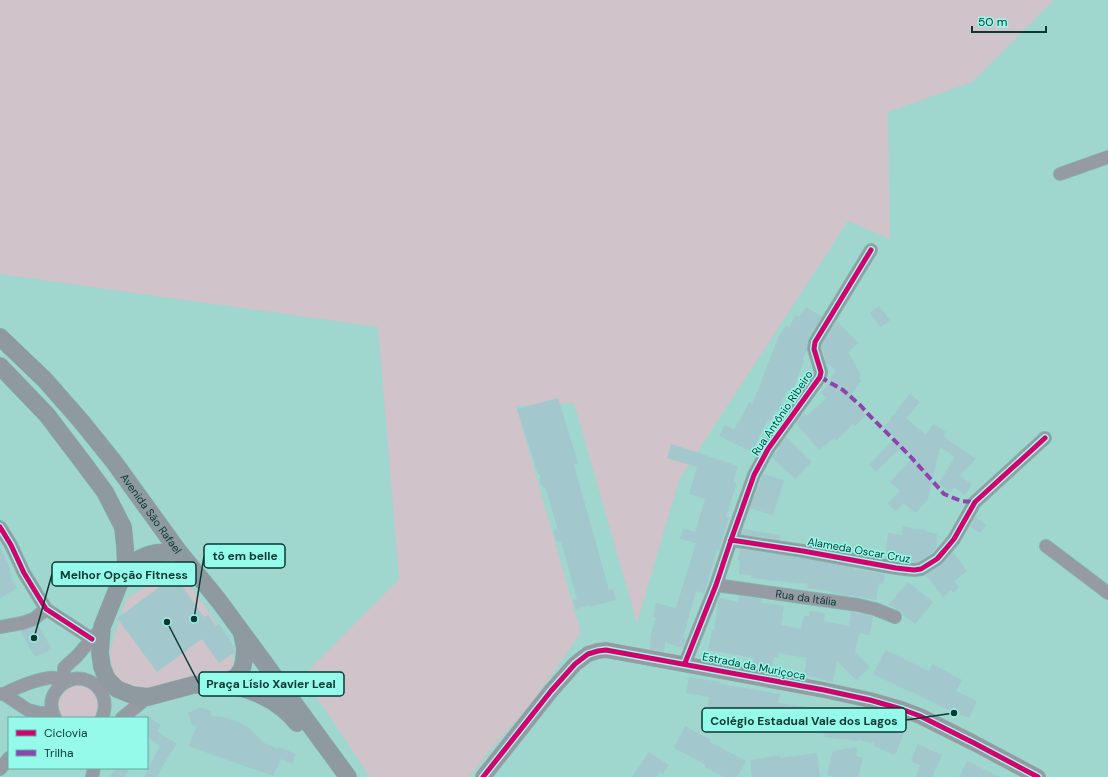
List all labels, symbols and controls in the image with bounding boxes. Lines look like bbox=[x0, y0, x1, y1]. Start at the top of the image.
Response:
scale bar bbox=[972, 8, 1046, 34]
text: 50 m bbox=[978, 14, 1007, 30]
street label: Rua Antônio Ribeiro bbox=[748, 368, 816, 458]
street label: Avenida São Rafael bbox=[118, 471, 185, 556]
street label: Alameda Oscar Cruz bbox=[806, 534, 912, 566]
callout: tô em belle bbox=[204, 544, 285, 568]
text: tô em belle bbox=[212, 548, 278, 564]
callout: Melhor Opção Fitness bbox=[52, 562, 196, 586]
text: Melhor Opção Fitness bbox=[60, 567, 188, 583]
street label: Rua da Itália bbox=[775, 586, 838, 609]
street label: Estrada da Muriçoca bbox=[701, 649, 807, 683]
callout: Praça Lísio Xavier Leal bbox=[199, 672, 344, 696]
text: Praça Lísio Xavier Leal bbox=[206, 676, 336, 692]
callout: Colégio Estadual Vale dos Lagos bbox=[702, 708, 906, 732]
text: Colégio Estadual Vale dos Lagos bbox=[710, 713, 898, 729]
legend bbox=[8, 717, 148, 769]
text: Ciclovia bbox=[44, 725, 88, 741]
text: Trilha bbox=[44, 745, 73, 761]

